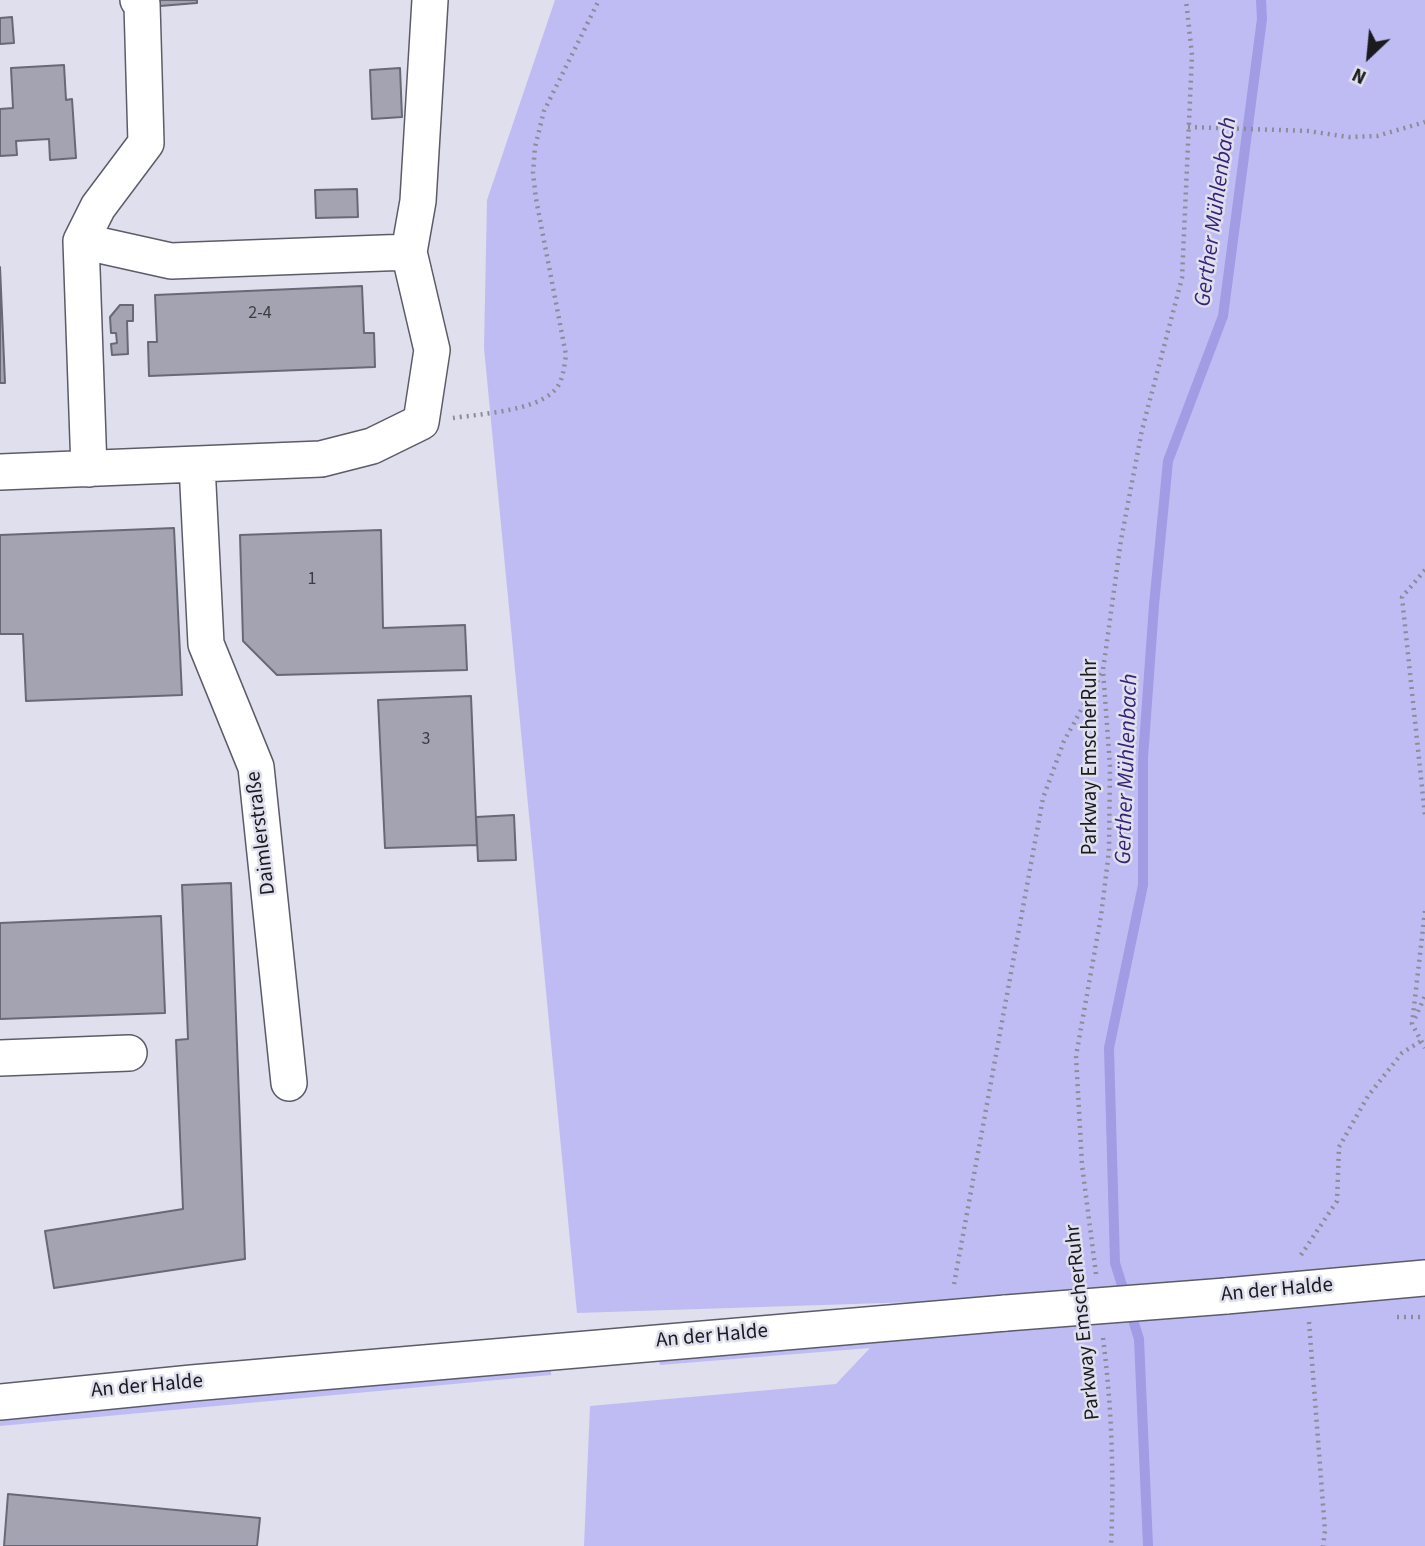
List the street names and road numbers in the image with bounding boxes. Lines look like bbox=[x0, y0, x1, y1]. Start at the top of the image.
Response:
street label: Parkway EmscherRuhr bbox=[1078, 659, 1104, 855]
street label: Daimlerstraße bbox=[242, 770, 282, 896]
street label: Parkway EmscherRuhr bbox=[1061, 1223, 1107, 1421]
street label: An der Halde bbox=[1220, 1274, 1334, 1308]
street label: An der Halde bbox=[655, 1320, 769, 1354]
street label: An der Halde bbox=[90, 1370, 204, 1404]

